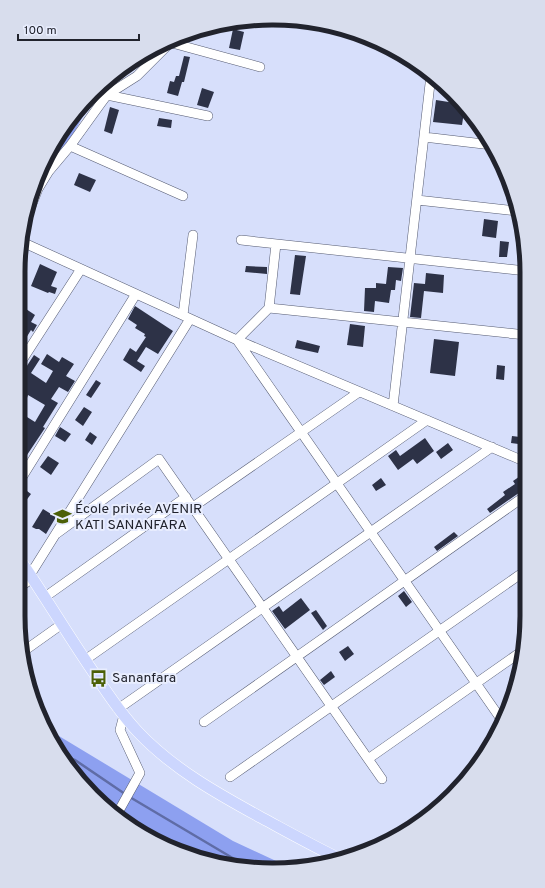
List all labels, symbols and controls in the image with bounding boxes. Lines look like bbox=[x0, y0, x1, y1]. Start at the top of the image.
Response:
scale bar bbox=[18, 16, 139, 42]
text: 100 m bbox=[24, 23, 57, 39]
place label: École privée AVENIR KATI SANANFARA bbox=[75, 500, 202, 534]
school or university icon: École privée AVENIR KATI SANANFARA bbox=[52, 507, 72, 527]
bus stop icon: Sananfara bbox=[89, 668, 109, 688]
place label: Sananfara bbox=[112, 670, 176, 687]

